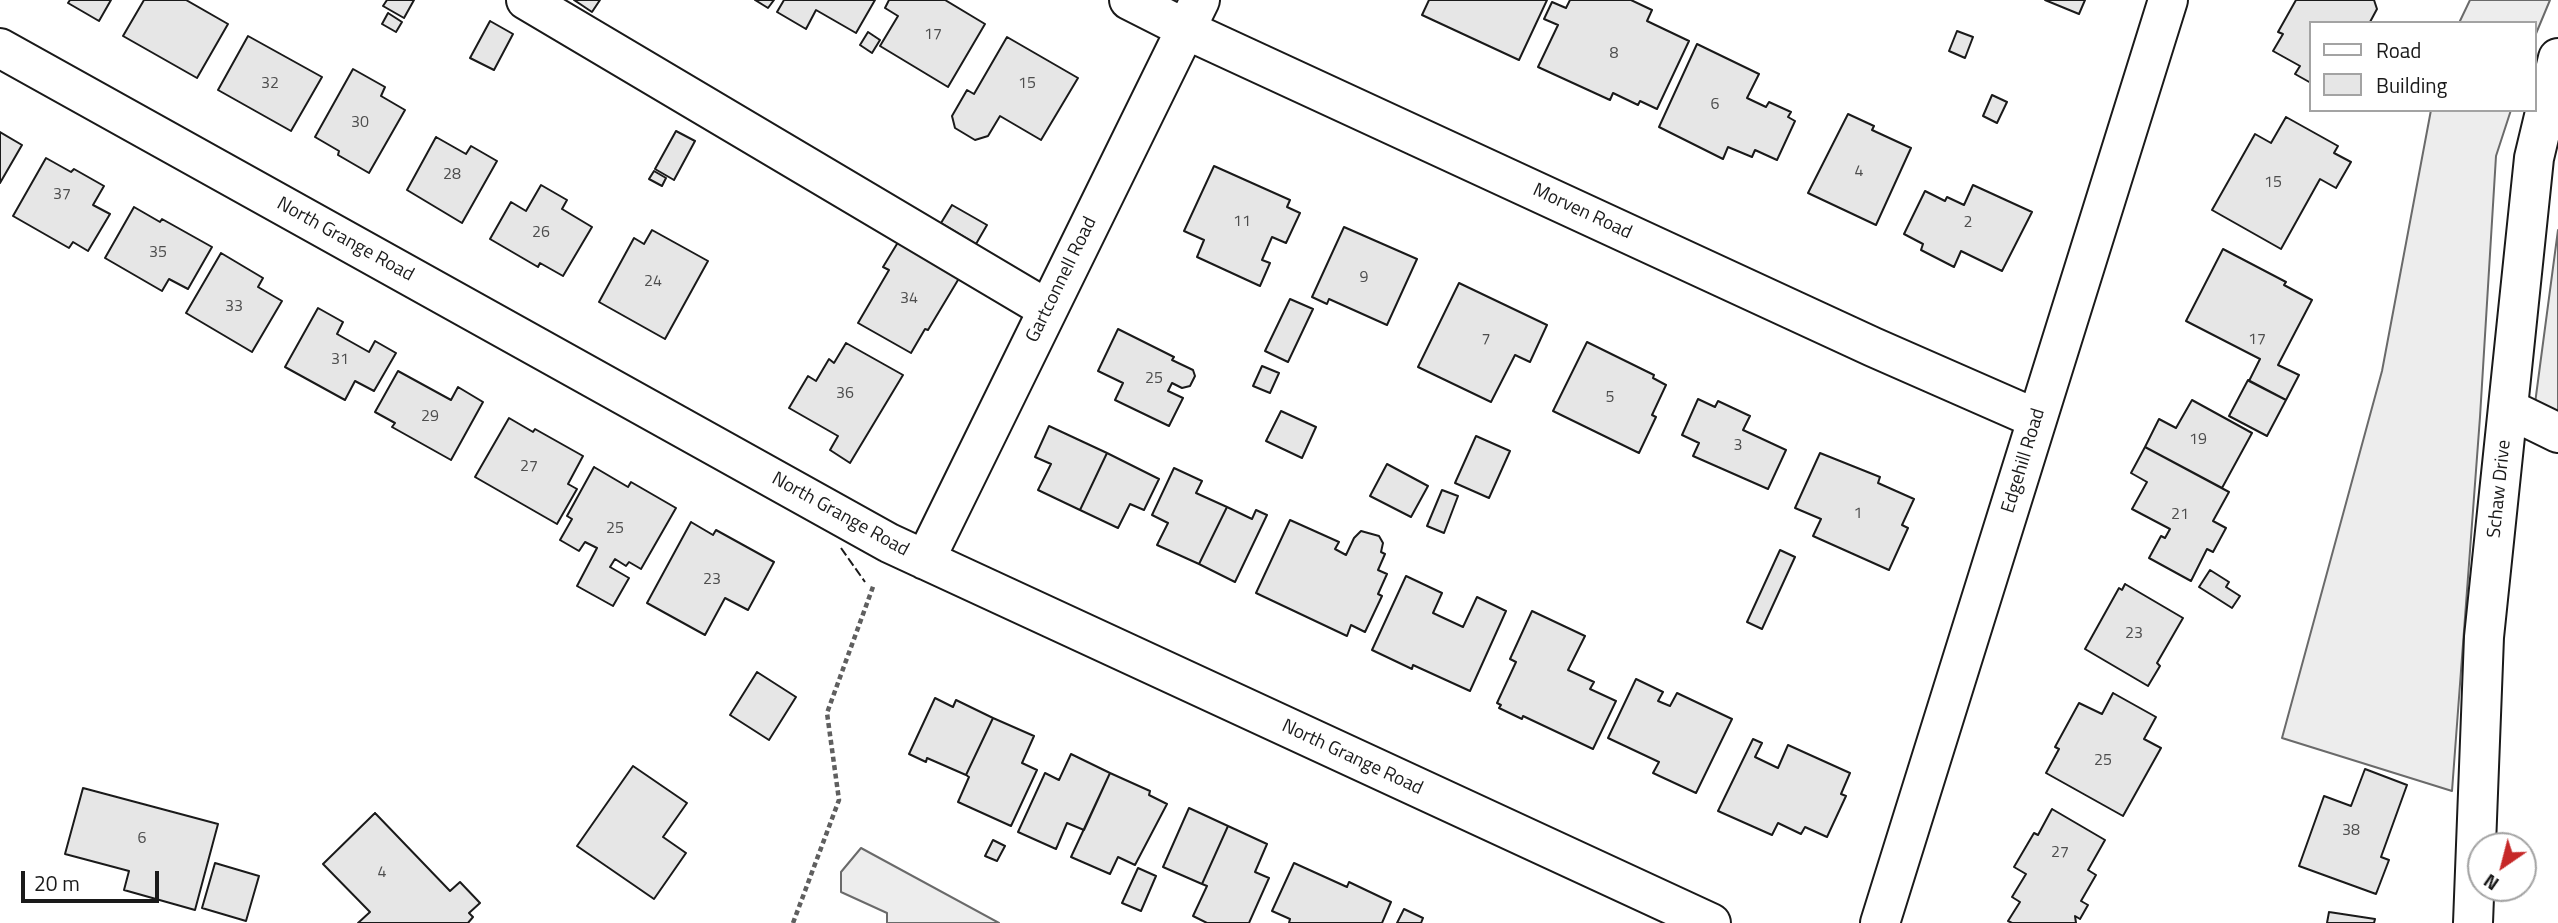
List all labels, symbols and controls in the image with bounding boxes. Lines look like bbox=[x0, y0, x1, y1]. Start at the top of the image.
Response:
legend bbox=[2310, 21, 2537, 112]
house number: 17 bbox=[924, 25, 942, 45]
text: Road bbox=[2376, 34, 2421, 66]
house number: 8 bbox=[1610, 44, 1618, 64]
text: Building bbox=[2376, 69, 2447, 101]
house number: 32 bbox=[261, 74, 279, 94]
house number: 15 bbox=[1018, 74, 1036, 94]
house number: 6 bbox=[1711, 95, 1719, 115]
house number: 30 bbox=[351, 113, 369, 133]
house number: 4 bbox=[1855, 162, 1863, 182]
house number: 28 bbox=[443, 165, 461, 185]
house number: 15 bbox=[2264, 173, 2282, 193]
street label: Morven Road bbox=[1529, 179, 1635, 245]
house number: 37 bbox=[53, 185, 71, 205]
street label: North Grange Road bbox=[273, 193, 417, 287]
house number: 11 bbox=[1233, 212, 1251, 232]
house number: 2 bbox=[1964, 213, 1972, 233]
street label: Gartconnell Road bbox=[1022, 214, 1102, 346]
house number: 26 bbox=[532, 223, 550, 243]
house number: 35 bbox=[149, 243, 167, 263]
house number: 9 bbox=[1360, 268, 1368, 288]
house number: 24 bbox=[644, 272, 662, 292]
house number: 34 bbox=[900, 289, 918, 309]
house number: 33 bbox=[225, 297, 243, 317]
house number: 7 bbox=[1482, 330, 1490, 350]
house number: 17 bbox=[2248, 330, 2266, 350]
house number: 31 bbox=[331, 350, 349, 370]
house number: 25 bbox=[1145, 369, 1163, 389]
house number: 36 bbox=[836, 384, 854, 404]
house number: 5 bbox=[1606, 388, 1614, 408]
street label: Edgehill Road bbox=[1997, 406, 2051, 516]
house number: 29 bbox=[421, 407, 439, 427]
house number: 19 bbox=[2189, 430, 2207, 450]
house number: 3 bbox=[1734, 436, 1742, 456]
street label: Schaw Drive bbox=[2484, 439, 2516, 539]
house number: 27 bbox=[520, 457, 538, 477]
street label: North Grange Road bbox=[768, 468, 912, 562]
house number: 1 bbox=[1854, 504, 1862, 524]
house number: 21 bbox=[2171, 505, 2189, 525]
house number: 25 bbox=[606, 519, 624, 539]
house number: 23 bbox=[703, 570, 721, 590]
house number: 23 bbox=[2125, 624, 2143, 644]
street label: North Grange Road bbox=[1278, 715, 1426, 801]
house number: 25 bbox=[2094, 751, 2112, 771]
house number: 38 bbox=[2342, 821, 2360, 841]
house number: 6 bbox=[138, 829, 146, 849]
north arrow bbox=[2467, 832, 2537, 902]
house number: 27 bbox=[2051, 843, 2069, 863]
scale bar bbox=[24, 856, 163, 900]
house number: 4 bbox=[378, 863, 386, 883]
text: 20 m bbox=[34, 867, 80, 899]
text: N bbox=[2477, 867, 2505, 899]

